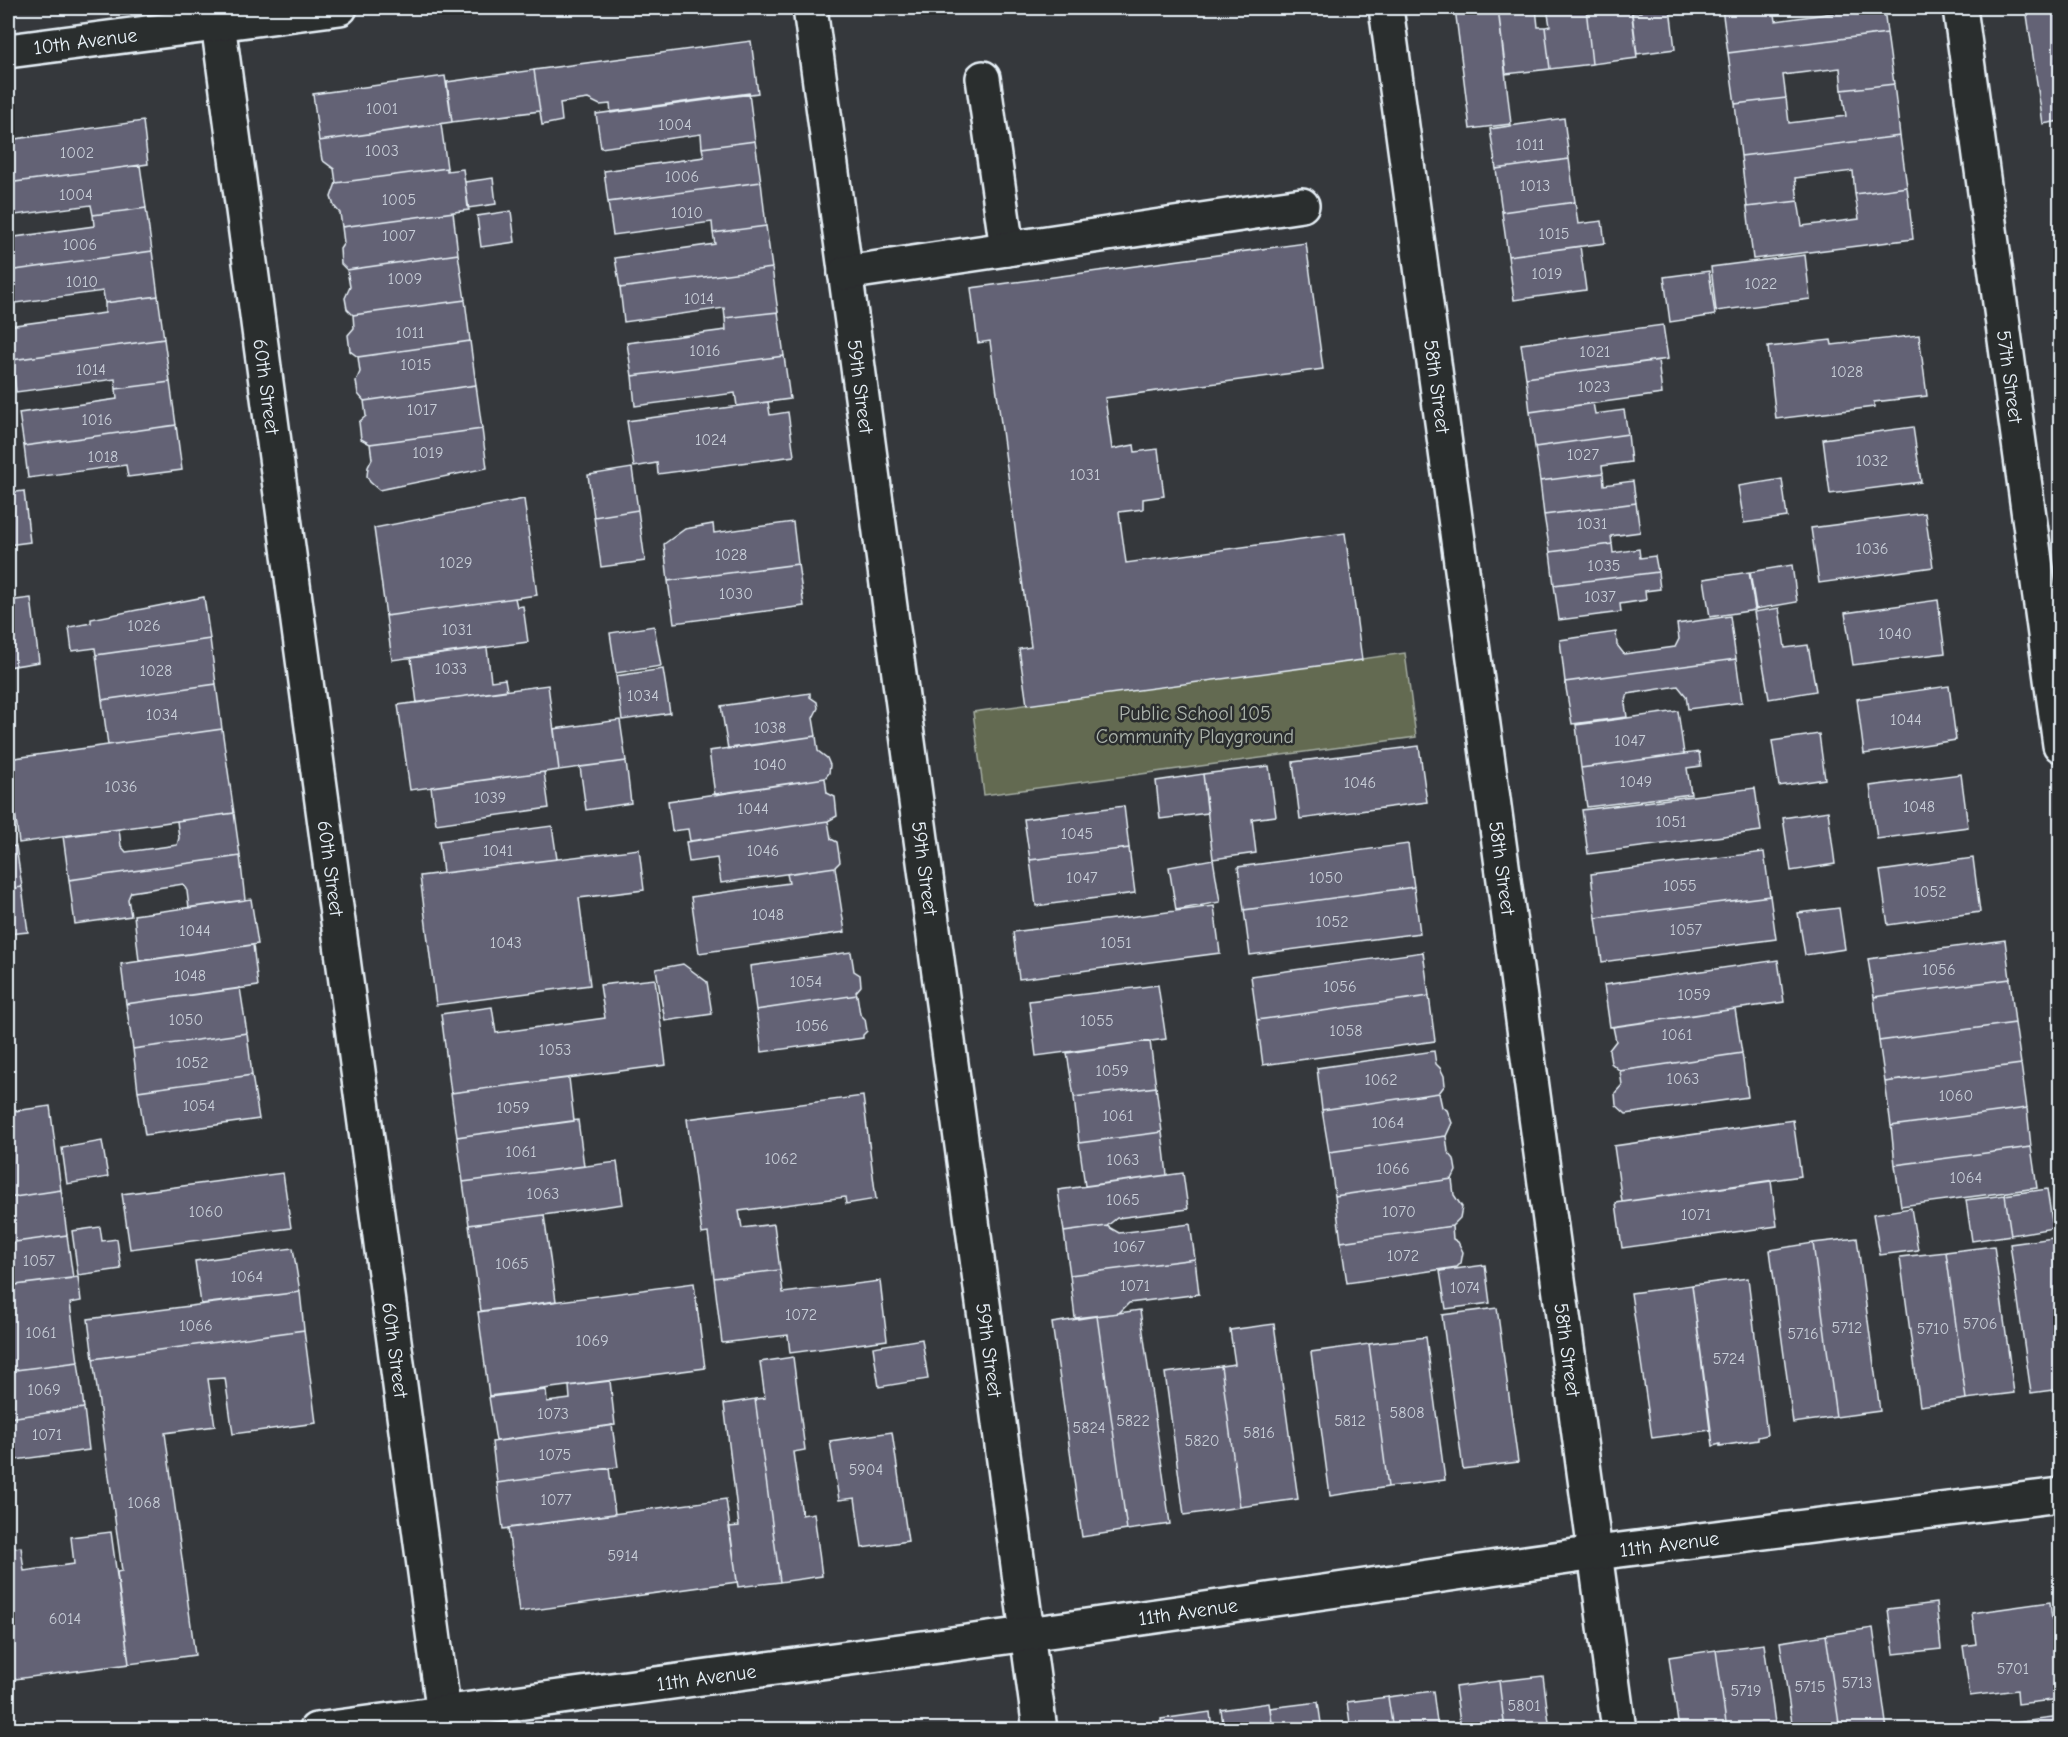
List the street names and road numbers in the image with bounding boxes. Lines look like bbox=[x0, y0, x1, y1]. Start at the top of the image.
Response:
street label: 10th Avenue bbox=[32, 23, 139, 60]
street label: 57th Street bbox=[1992, 329, 2027, 426]
street label: 60th Street bbox=[248, 337, 284, 437]
street label: 59th Street bbox=[842, 338, 878, 436]
street label: 58th Street bbox=[1419, 338, 1455, 436]
street label: 60th Street bbox=[313, 819, 348, 919]
street label: 59th Street bbox=[907, 820, 942, 918]
street label: 58th Street bbox=[1484, 820, 1520, 918]
street label: 60th Street bbox=[377, 1301, 413, 1401]
street label: 58th Street bbox=[1549, 1301, 1585, 1399]
street label: 59th Street bbox=[971, 1302, 1007, 1400]
street label: 11th Avenue bbox=[1618, 1527, 1720, 1562]
street label: 11th Avenue bbox=[1137, 1593, 1239, 1630]
street label: 11th Avenue bbox=[655, 1660, 758, 1696]

